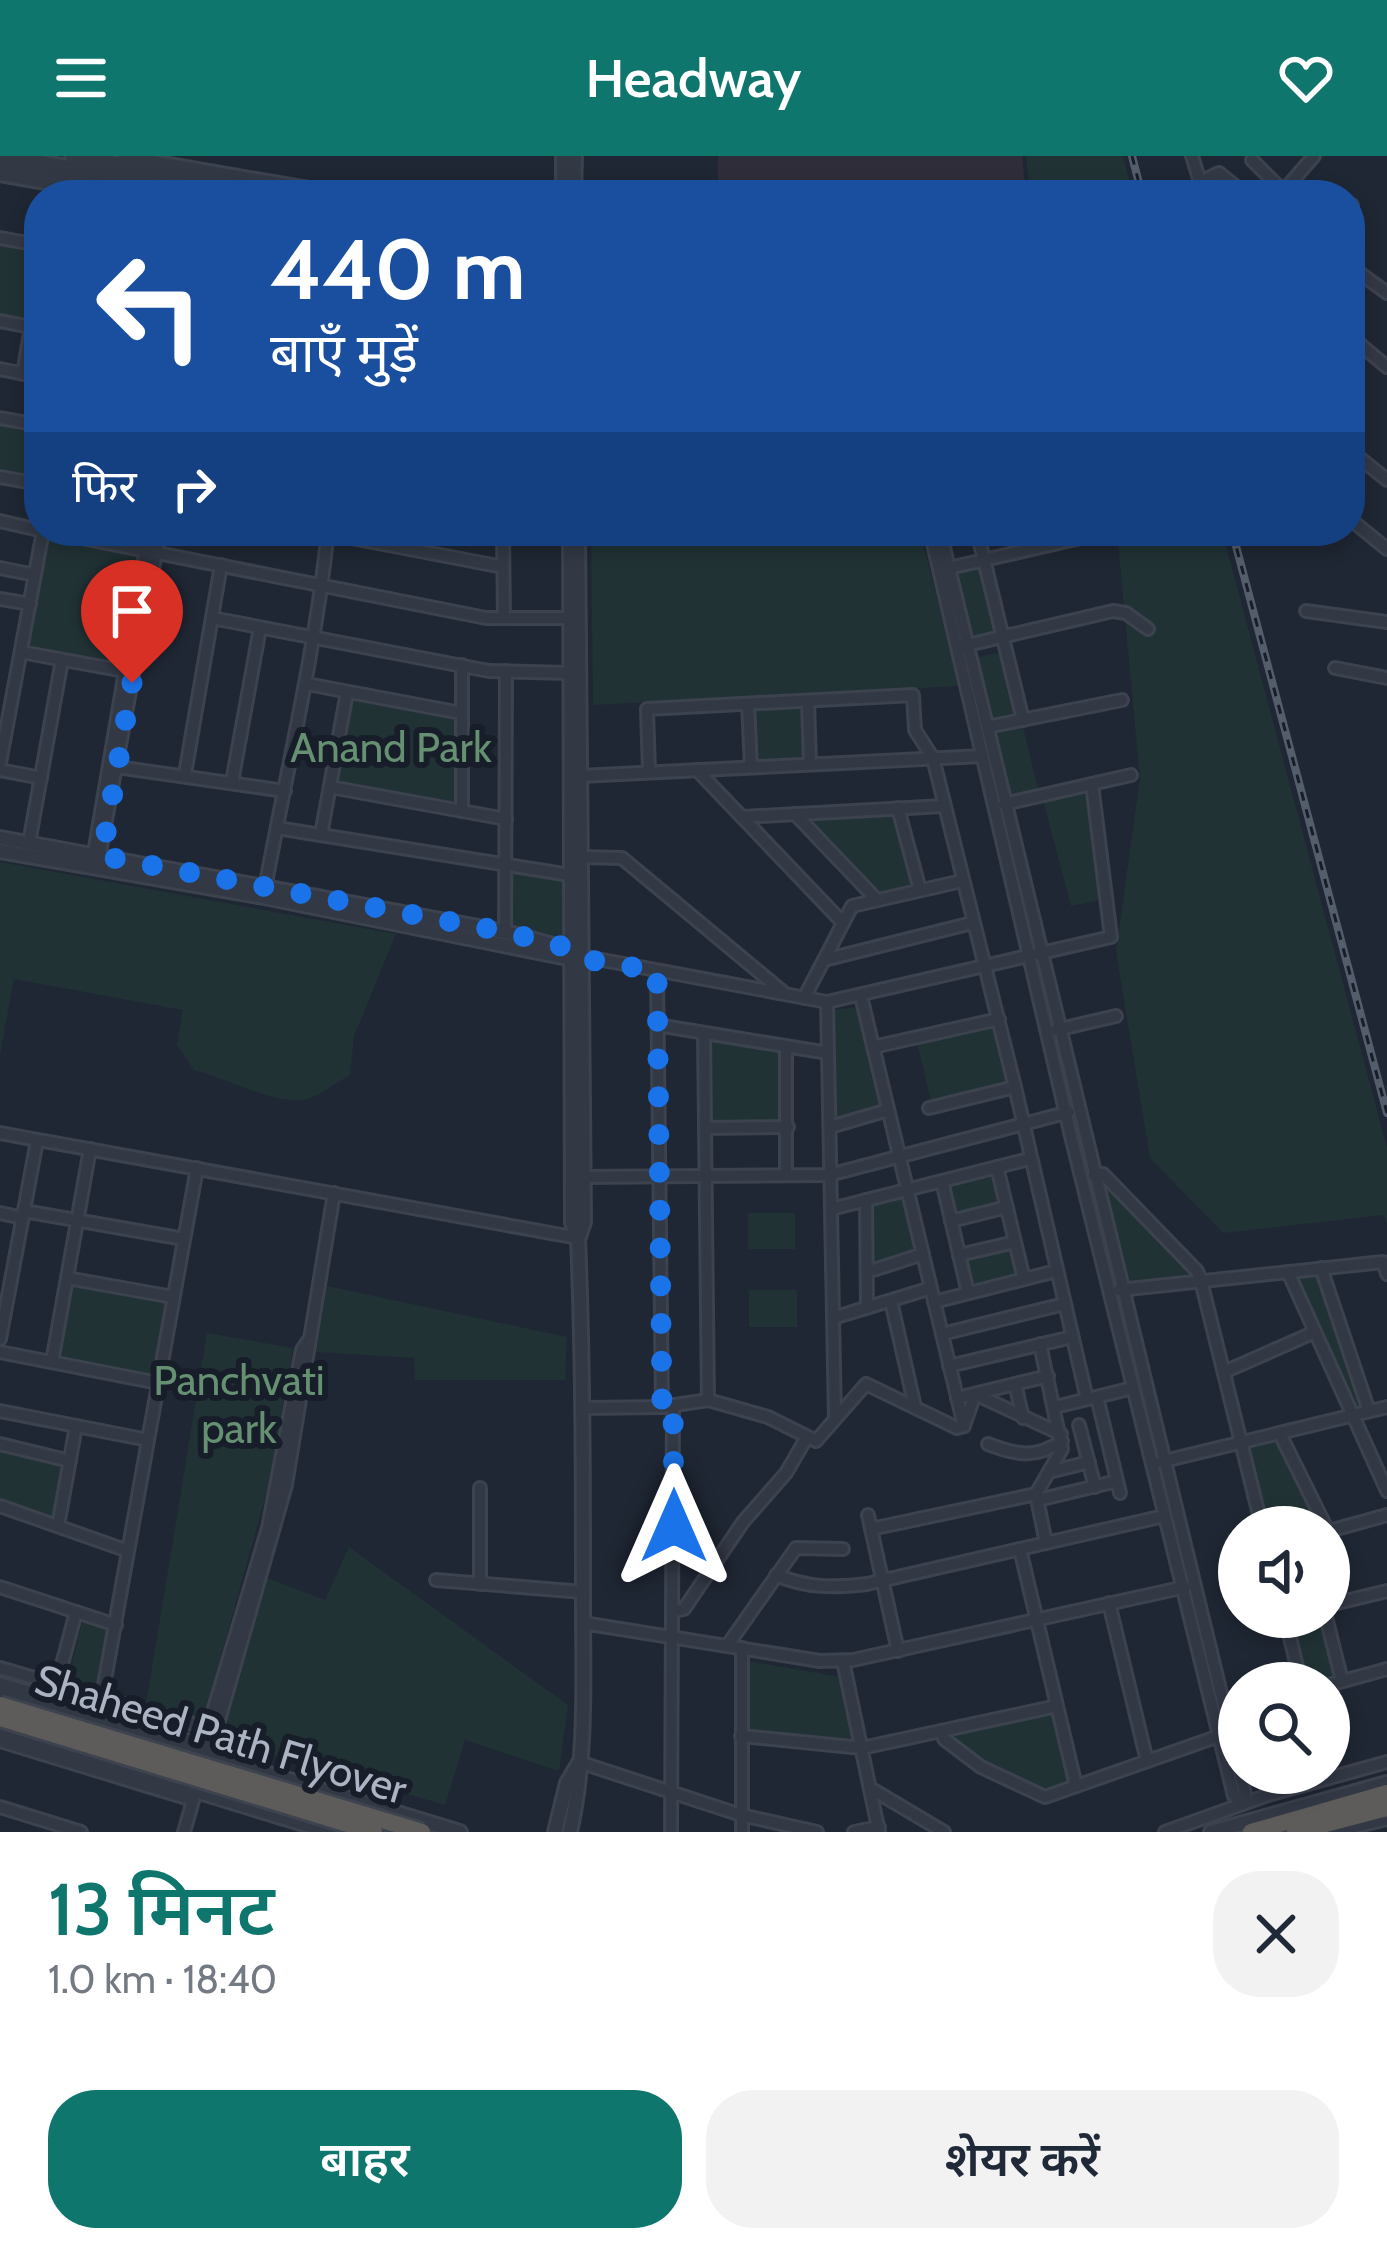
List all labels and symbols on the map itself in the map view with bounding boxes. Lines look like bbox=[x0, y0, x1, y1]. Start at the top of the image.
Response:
pin bbox=[81, 560, 183, 683]
park label: Anand Park bbox=[290, 721, 492, 773]
park label: Panchvati park bbox=[153, 1354, 325, 1454]
position arrow bbox=[611, 1463, 737, 1589]
street label: Shaheed Path Flyover bbox=[29, 1653, 414, 1815]

